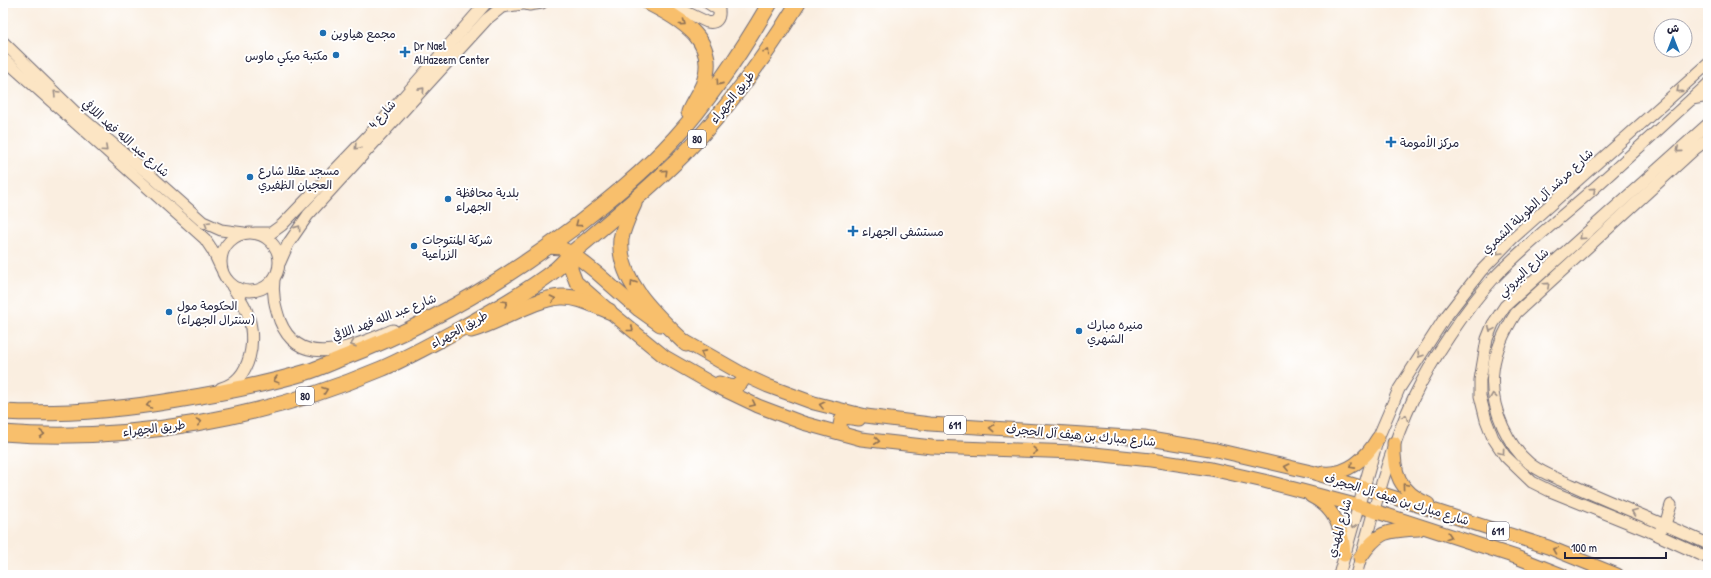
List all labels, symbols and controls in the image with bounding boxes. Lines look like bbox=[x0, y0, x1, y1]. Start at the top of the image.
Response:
one-way arrow bbox=[678, 18, 685, 25]
north arrow bbox=[1653, 18, 1693, 58]
text: ش bbox=[1667, 21, 1679, 35]
place label: مجمع هياوين bbox=[331, 25, 396, 43]
marker: مجمع هياوين bbox=[318, 28, 328, 38]
place label: Dr Nael AlHazeem Center bbox=[414, 37, 490, 68]
marker: Dr Nael AlHazeem Center bbox=[399, 46, 411, 58]
place label: مكتبة ميكي ماوس bbox=[245, 47, 328, 67]
one-way arrow bbox=[762, 49, 770, 56]
marker: مكتبة ميكي ماوس bbox=[331, 50, 341, 60]
street label: طريق الجهراء bbox=[706, 67, 758, 127]
one-way arrow bbox=[716, 79, 724, 86]
one-way arrow bbox=[1676, 86, 1684, 93]
one-way arrow bbox=[418, 87, 425, 94]
one-way arrow bbox=[53, 90, 61, 98]
street label: شارع عبد الله فهد اللافي bbox=[78, 95, 173, 181]
street label: شارع 4 bbox=[365, 96, 400, 133]
road number: 80 bbox=[688, 130, 706, 148]
place label: مركز الأمومة bbox=[1400, 134, 1459, 151]
marker: مركز الأمومة bbox=[1385, 136, 1397, 148]
one-way arrow bbox=[355, 142, 362, 150]
one-way arrow bbox=[100, 145, 108, 152]
street label: شارع مرشد آل الطويلة الشمري bbox=[1477, 145, 1597, 258]
one-way arrow bbox=[1676, 145, 1683, 152]
place label: مسجد عقلا شارع العجيان الظفيري bbox=[258, 162, 339, 194]
one-way arrow bbox=[660, 169, 668, 177]
marker: مسجد عقلا شارع العجيان الظفيري bbox=[245, 172, 255, 182]
place label: بلدية محافظة الجهراء bbox=[456, 184, 519, 215]
one-way arrow bbox=[1588, 187, 1595, 194]
marker: بلدية محافظة الجهراء bbox=[443, 194, 453, 204]
one-way arrow bbox=[575, 219, 582, 227]
one-way arrow bbox=[204, 221, 211, 229]
place label: مستشفى الجهراء bbox=[862, 223, 944, 240]
one-way arrow bbox=[293, 225, 301, 232]
marker: مستشفى الجهراء bbox=[847, 225, 859, 237]
place label: شركة المنتوجات الزراعية bbox=[422, 231, 493, 262]
one-way arrow bbox=[1579, 232, 1586, 239]
marker: شركة المنتوجات الزراعية bbox=[409, 241, 419, 251]
street label: شارع البيروني bbox=[1494, 244, 1554, 302]
one-way arrow bbox=[1496, 247, 1504, 255]
one-way arrow bbox=[630, 280, 638, 287]
one-way arrow bbox=[1542, 282, 1549, 289]
street label: شارع عبد الله فهد اللافي bbox=[329, 289, 439, 346]
one-way arrow bbox=[550, 295, 557, 303]
place label: الحكومة مول (سنترال الجهراء) bbox=[177, 297, 255, 328]
one-way arrow bbox=[501, 300, 508, 307]
street label: طريق الجهراء bbox=[427, 306, 491, 352]
marker: الحكومة مول (سنترال الجهراء) bbox=[164, 307, 174, 317]
place label: منيره مبارك الشهري bbox=[1087, 316, 1143, 348]
one-way arrow bbox=[626, 325, 633, 332]
one-way arrow bbox=[1488, 325, 1496, 332]
marker: منيره مبارك الشهري bbox=[1074, 326, 1084, 336]
one-way arrow bbox=[349, 339, 356, 348]
one-way arrow bbox=[700, 351, 708, 358]
one-way arrow bbox=[1418, 351, 1425, 358]
one-way arrow bbox=[273, 375, 280, 384]
one-way arrow bbox=[321, 386, 328, 394]
road number: 80 bbox=[296, 387, 314, 405]
one-way arrow bbox=[1489, 393, 1498, 399]
one-way arrow bbox=[749, 399, 756, 407]
one-way arrow bbox=[146, 400, 152, 409]
one-way arrow bbox=[819, 402, 825, 410]
one-way arrow bbox=[1401, 414, 1409, 421]
street label: طريق الجهراء bbox=[122, 416, 186, 440]
road number: 611 bbox=[944, 416, 966, 434]
one-way arrow bbox=[196, 418, 202, 426]
street label: شارع مبارك بن هيف آل الحجرف bbox=[1005, 420, 1157, 451]
one-way arrow bbox=[989, 423, 995, 432]
one-way arrow bbox=[39, 430, 45, 438]
one-way arrow bbox=[874, 436, 880, 445]
one-way arrow bbox=[1032, 446, 1038, 455]
one-way arrow bbox=[1497, 448, 1505, 455]
one-way arrow bbox=[1349, 461, 1356, 468]
one-way arrow bbox=[1284, 463, 1290, 471]
street label: شارع مبارك بن هيف آل الحجرف bbox=[1322, 469, 1471, 530]
one-way arrow bbox=[1403, 484, 1410, 491]
street label: شارع المهدي bbox=[1323, 497, 1356, 560]
one-way arrow bbox=[1631, 508, 1638, 516]
one-way arrow bbox=[1349, 522, 1358, 529]
road number: 611 bbox=[1487, 522, 1509, 540]
one-way arrow bbox=[1445, 531, 1452, 540]
scale bar bbox=[1565, 534, 1666, 560]
text: 100 m bbox=[1571, 539, 1597, 556]
one-way arrow bbox=[1551, 547, 1559, 555]

